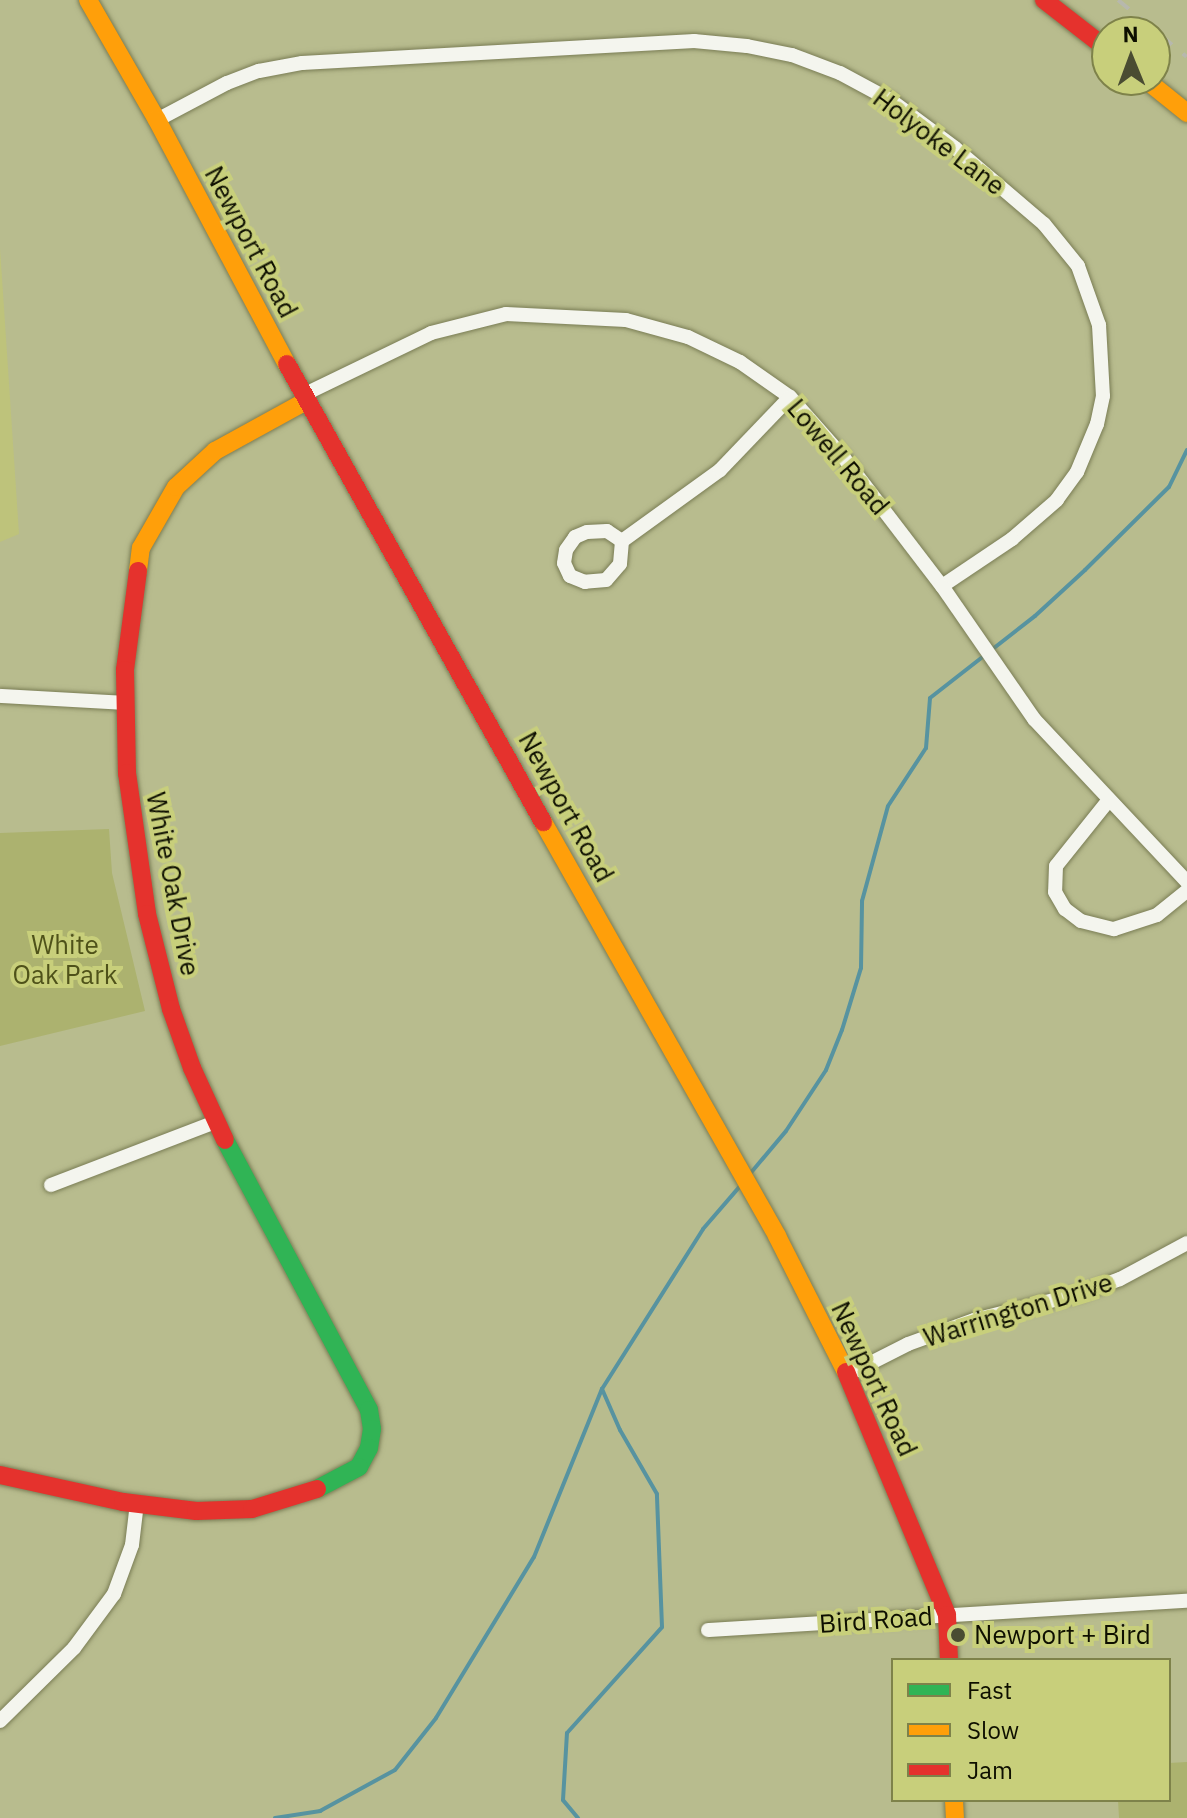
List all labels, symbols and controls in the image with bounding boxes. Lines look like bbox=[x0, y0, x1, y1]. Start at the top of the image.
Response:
north arrow bbox=[1091, 16, 1171, 96]
text: N bbox=[1122, 19, 1139, 48]
street label: Holyoke Lane bbox=[867, 82, 1011, 202]
street label: Newport Road bbox=[198, 161, 304, 323]
street label: Lowell Road bbox=[781, 393, 895, 521]
street label: Newport Road bbox=[512, 726, 620, 888]
street label: White Oak Drive bbox=[140, 790, 206, 978]
park label: White Oak Park bbox=[13, 929, 117, 990]
street label: Warrington Drive bbox=[920, 1266, 1116, 1354]
street label: Newport Road bbox=[825, 1297, 923, 1461]
street label: Bird Road bbox=[818, 1600, 934, 1640]
place label: Newport + Bird bbox=[974, 1619, 1151, 1651]
marker: Newport + Bird bbox=[949, 1626, 967, 1644]
legend bbox=[891, 1658, 1171, 1802]
text: Fast bbox=[967, 1674, 1012, 1706]
text: Slow bbox=[967, 1714, 1019, 1746]
text: Jam bbox=[967, 1754, 1013, 1786]

